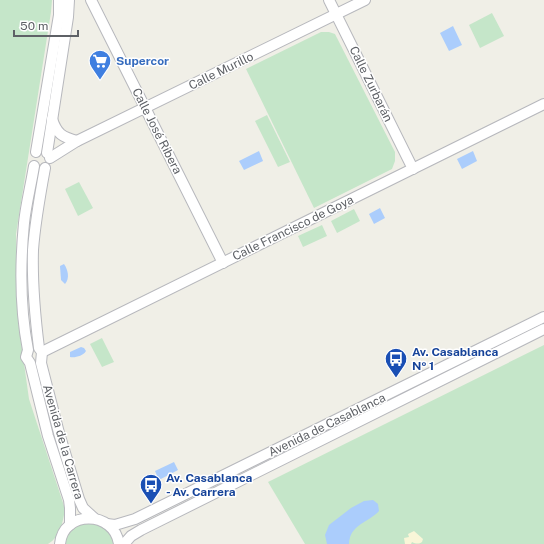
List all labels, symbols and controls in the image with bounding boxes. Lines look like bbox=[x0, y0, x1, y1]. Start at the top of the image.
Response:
scale bar bbox=[14, 12, 78, 38]
text: 50 m bbox=[20, 19, 48, 33]
street label: Calle Zurbarán bbox=[347, 44, 395, 124]
supermarket icon: Supercor bbox=[87, 48, 113, 81]
street label: Calle Murillo bbox=[186, 49, 256, 93]
place label: Supercor bbox=[116, 54, 169, 68]
street label: Calle José Ribera bbox=[129, 86, 185, 176]
street label: Calle Francisco de Goya bbox=[230, 193, 356, 263]
place label: Av. Casablanca Nº 1 bbox=[412, 345, 498, 373]
bus stop icon: Av. Casablanca Nº 1 bbox=[383, 346, 409, 379]
street label: Avenida de la Carrera bbox=[40, 383, 86, 501]
street label: Avenida de Casablanca bbox=[266, 391, 388, 459]
place label: Av. Casablanca - Av. Carrera bbox=[166, 471, 252, 499]
bus stop icon: Av. Casablanca - Av. Carrera bbox=[138, 472, 164, 505]

